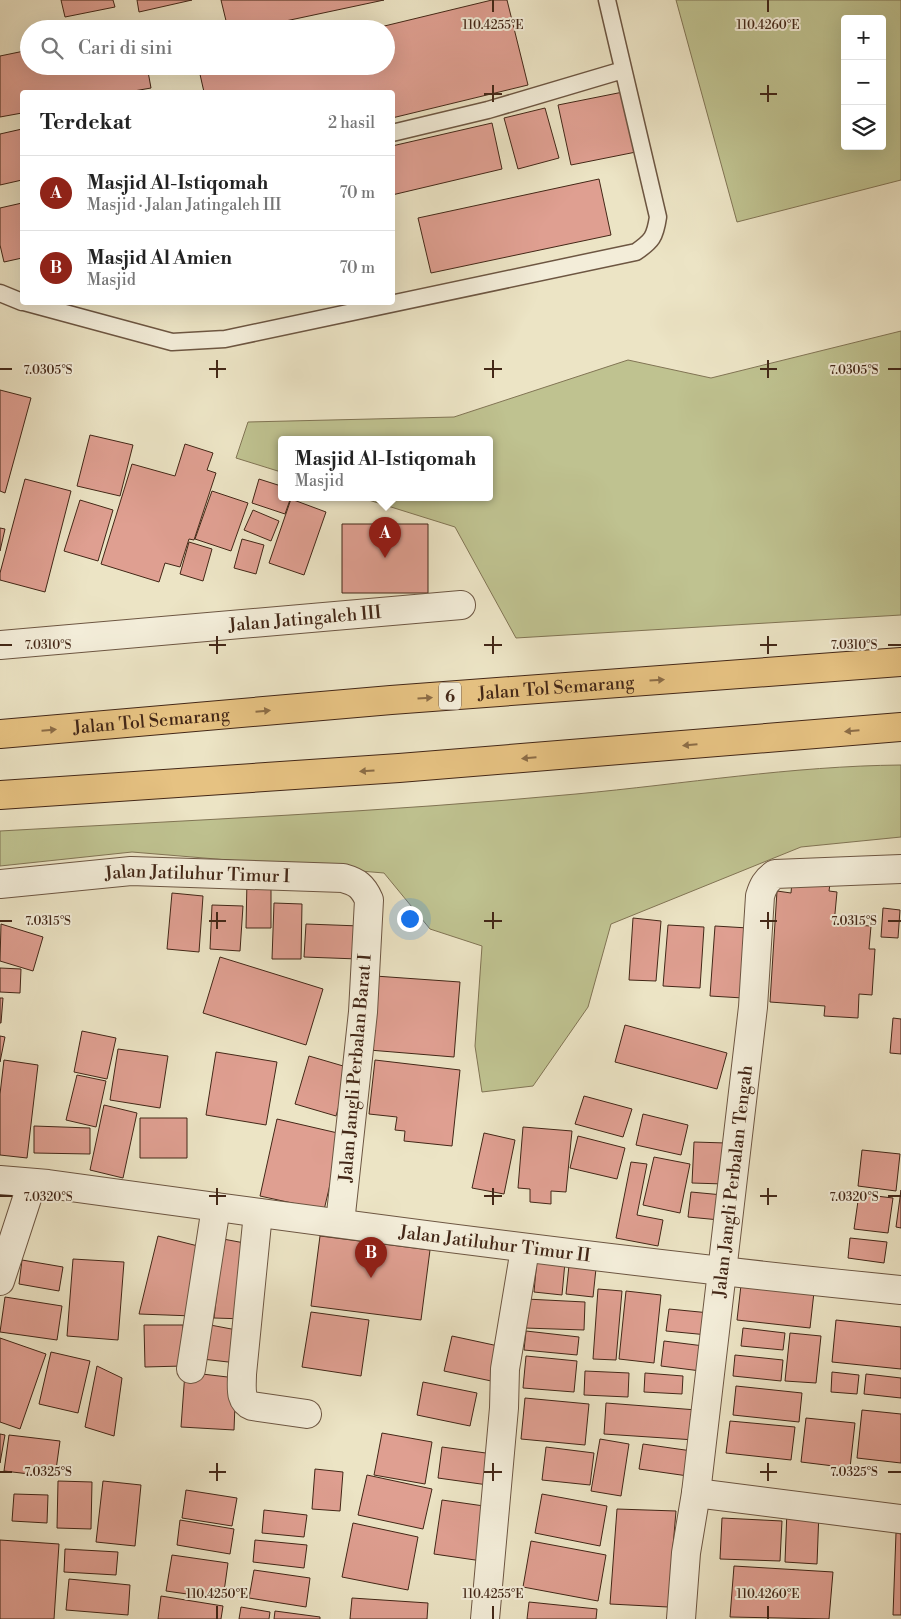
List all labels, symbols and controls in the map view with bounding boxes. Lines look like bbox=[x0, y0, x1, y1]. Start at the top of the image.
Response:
map controls bbox=[841, 15, 886, 150]
button: + bbox=[841, 15, 886, 60]
text: 110.4255°E bbox=[463, 18, 523, 33]
text: 110.4260°E bbox=[737, 18, 799, 33]
search box bbox=[20, 20, 395, 75]
icon: search bbox=[38, 34, 66, 62]
text: Cari di sini bbox=[78, 36, 173, 60]
button: − bbox=[841, 60, 886, 105]
button: layers bbox=[841, 105, 886, 150]
text: Terdekat bbox=[40, 110, 131, 136]
text: 2 hasil bbox=[328, 113, 375, 133]
text: Masjid Al-Istiqomah bbox=[87, 171, 268, 195]
text: A bbox=[50, 183, 62, 203]
text: 70 m bbox=[339, 183, 375, 203]
text: Masjid · Jalan Jatingaleh III bbox=[87, 195, 281, 215]
text: Masjid Al Amien bbox=[87, 246, 232, 270]
text: B bbox=[50, 258, 62, 278]
text: 70 m bbox=[339, 258, 375, 278]
text: Masjid bbox=[87, 270, 136, 290]
text: 7.0305°S bbox=[24, 363, 73, 378]
text: 7.0305°S bbox=[830, 363, 879, 378]
popup bbox=[278, 436, 493, 501]
text: Masjid Al-Istiqomah bbox=[295, 447, 476, 471]
text: Masjid bbox=[295, 471, 344, 491]
pin: A bbox=[369, 517, 401, 558]
street label: Jalan Jatingaleh III bbox=[227, 601, 382, 637]
text: 7.0310°S bbox=[25, 638, 71, 653]
text: 7.0310°S bbox=[831, 638, 877, 653]
street label: Jalan Tol Semarang bbox=[476, 671, 636, 706]
one-way arrow bbox=[649, 676, 665, 684]
road number: 6 bbox=[439, 682, 461, 709]
one-way arrow bbox=[417, 693, 433, 701]
street label: Jalan Tol Semarang bbox=[71, 703, 231, 740]
one-way arrow bbox=[255, 707, 271, 715]
one-way arrow bbox=[41, 725, 57, 733]
one-way arrow bbox=[844, 728, 860, 736]
one-way arrow bbox=[682, 741, 698, 749]
one-way arrow bbox=[520, 754, 536, 762]
one-way arrow bbox=[358, 767, 374, 775]
street label: Jalan Jatiluhur Timur I bbox=[103, 860, 291, 888]
your location bbox=[397, 906, 423, 932]
text: 7.0315°S bbox=[25, 914, 71, 929]
text: 7.0315°S bbox=[831, 914, 877, 929]
street label: Jalan Jangli Perbalan Barat I bbox=[334, 953, 377, 1184]
street label: Jalan Jangli Perbalan Tengah bbox=[708, 1064, 758, 1300]
text: 7.0320°S bbox=[23, 1190, 73, 1205]
text: 7.0320°S bbox=[829, 1190, 879, 1205]
street label: Jalan Jatiluhur Timur II bbox=[397, 1220, 592, 1268]
pin: B bbox=[355, 1237, 387, 1278]
text: 7.0325°S bbox=[24, 1465, 72, 1480]
text: 7.0325°S bbox=[830, 1465, 878, 1480]
text: 110.4250°E bbox=[186, 1587, 248, 1602]
text: 110.4255°E bbox=[463, 1587, 523, 1602]
text: 110.4260°E bbox=[737, 1587, 799, 1602]

